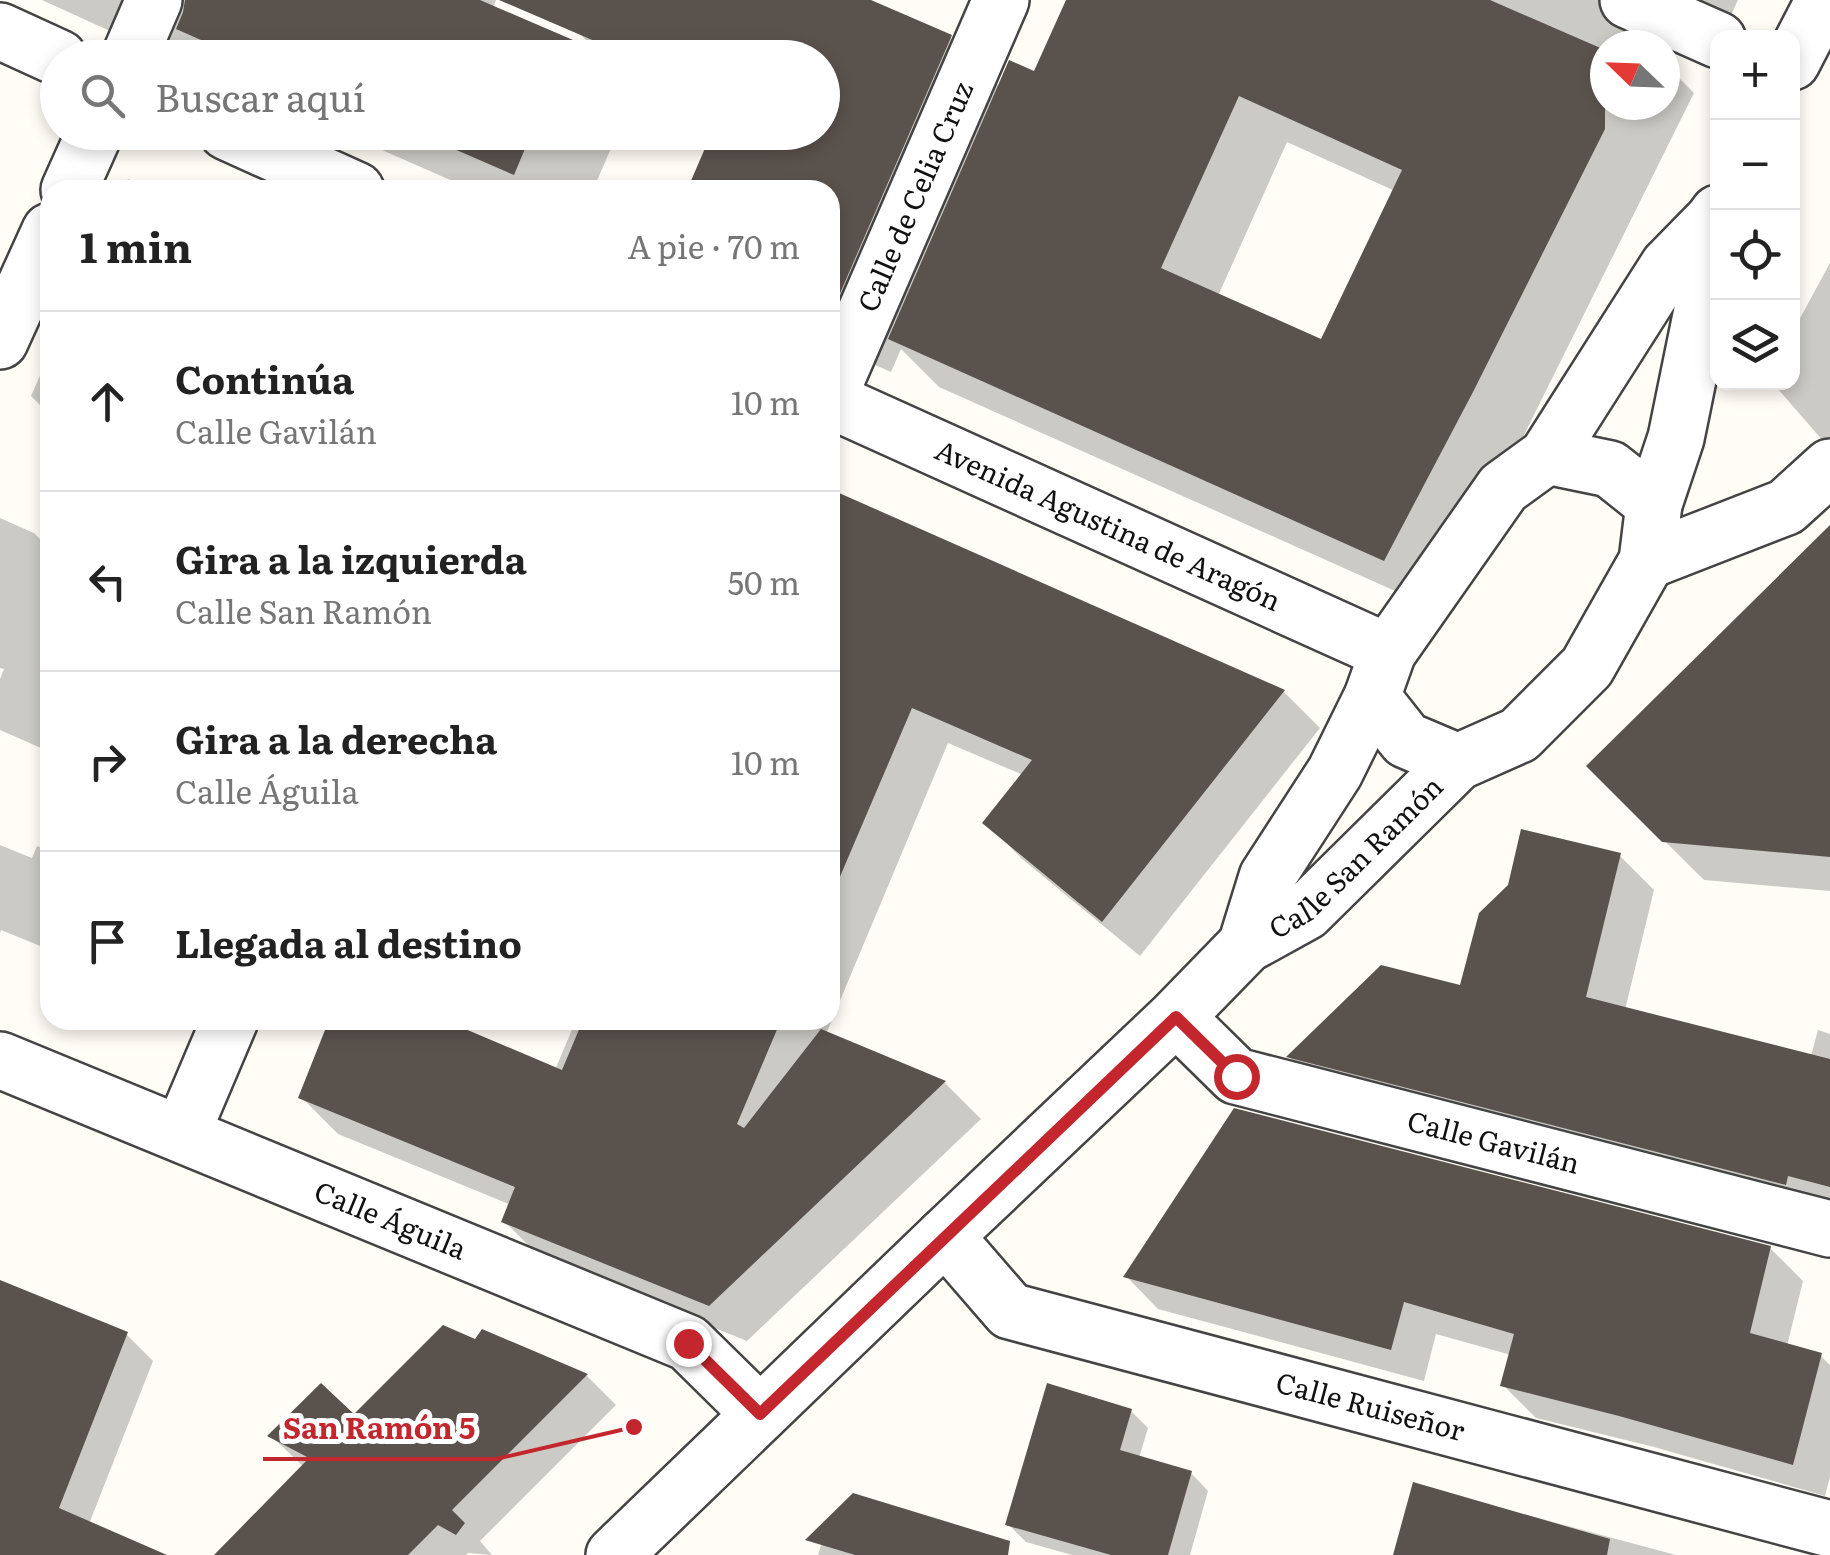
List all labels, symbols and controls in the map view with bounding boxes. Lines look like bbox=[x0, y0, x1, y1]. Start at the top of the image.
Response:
north arrow bbox=[1590, 30, 1680, 120]
map controls bbox=[1710, 30, 1800, 390]
button: + bbox=[1710, 30, 1800, 120]
search box bbox=[40, 40, 840, 150]
text: Buscar aquí bbox=[155, 67, 365, 124]
icon: search bbox=[75, 68, 130, 123]
street label: Calle de Celia Cruz bbox=[845, 74, 982, 318]
button: − bbox=[1710, 120, 1800, 210]
button: locate bbox=[1710, 210, 1800, 300]
text: 1 min bbox=[80, 214, 192, 276]
text: A pie · 70 m bbox=[627, 221, 800, 269]
button: layers bbox=[1710, 300, 1800, 390]
text: Continúa bbox=[175, 349, 354, 406]
icon: ahead bbox=[80, 374, 135, 429]
text: 10 m bbox=[731, 377, 800, 425]
text: Calle Gavilán bbox=[175, 406, 377, 454]
street label: Avenida Agustina de Aragón bbox=[929, 427, 1288, 620]
text: Gira a la izquierda bbox=[175, 529, 527, 586]
icon: left bbox=[80, 554, 135, 609]
text: 50 m bbox=[728, 557, 800, 605]
text: Calle San Ramón bbox=[175, 586, 432, 634]
text: Gira a la derecha bbox=[175, 709, 497, 766]
icon: right bbox=[80, 734, 135, 789]
text: 10 m bbox=[731, 737, 800, 785]
street label: Calle San Ramón bbox=[1260, 765, 1451, 948]
text: Calle Águila bbox=[175, 766, 359, 814]
text: Llegada al destino bbox=[175, 913, 522, 970]
icon: arrive bbox=[80, 914, 135, 969]
route start bbox=[1214, 1054, 1260, 1100]
street label: Calle Gavilán bbox=[1403, 1098, 1585, 1183]
street label: Calle Águila bbox=[309, 1169, 473, 1269]
route end bbox=[666, 1321, 712, 1367]
street label: Calle Ruiseñor bbox=[1272, 1360, 1471, 1450]
callout: San Ramón 5 bbox=[263, 1399, 496, 1459]
text: San Ramón 5 bbox=[283, 1404, 475, 1448]

